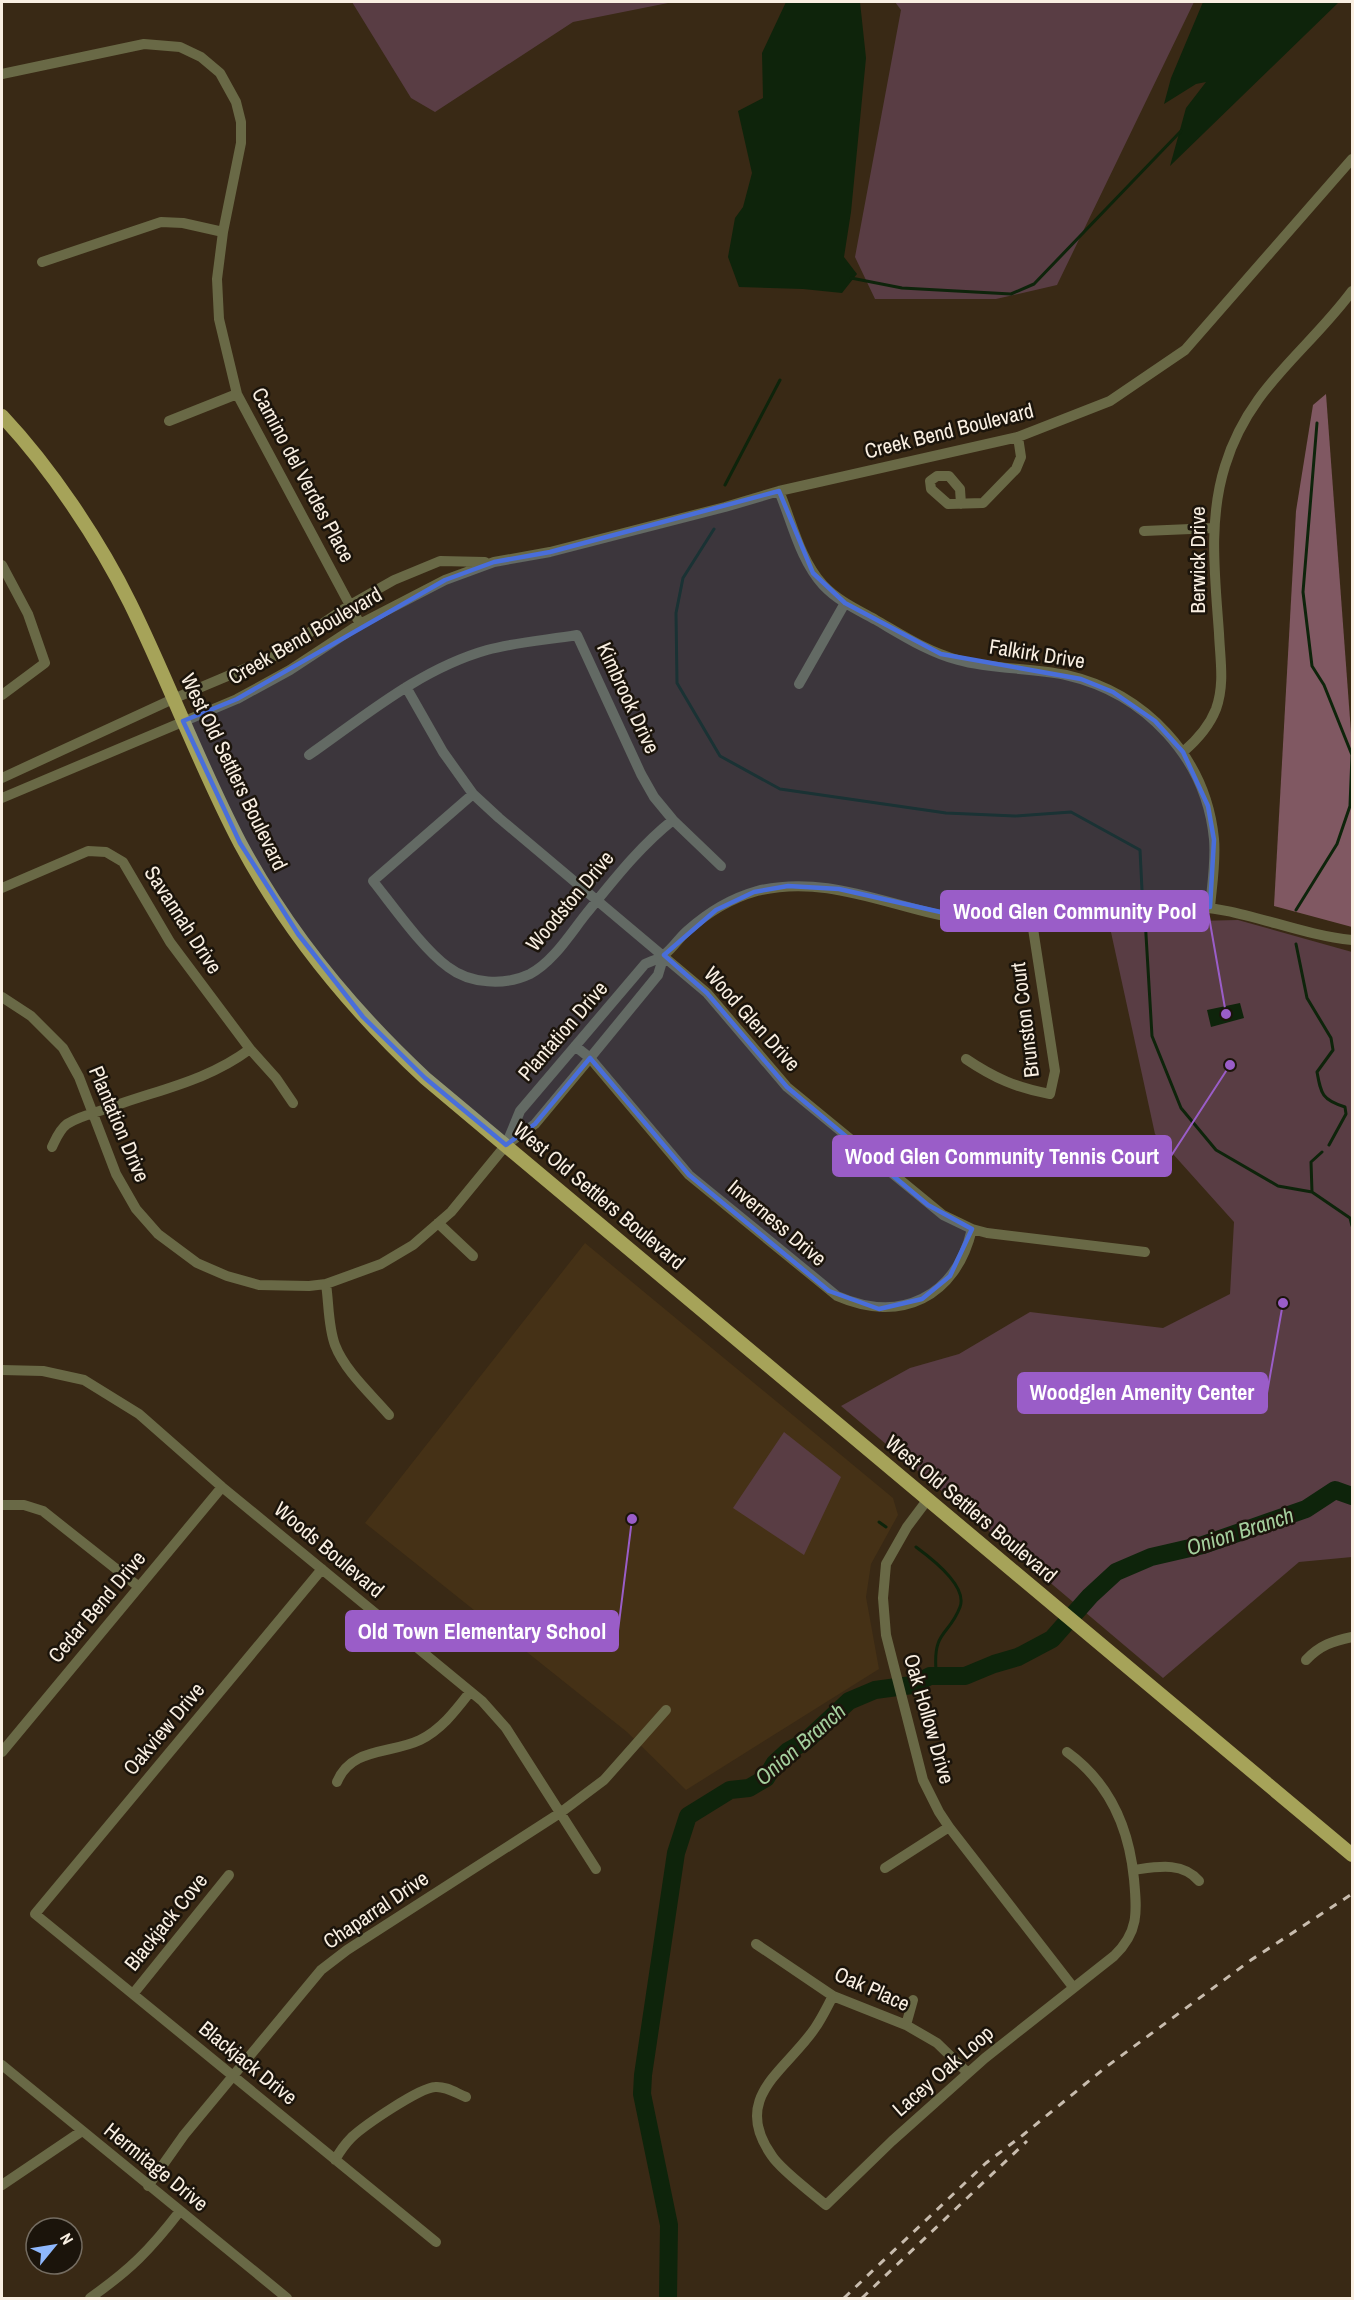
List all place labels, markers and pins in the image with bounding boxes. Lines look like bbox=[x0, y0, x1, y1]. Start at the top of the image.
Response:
callout: Wood Glen Community Pool bbox=[941, 891, 1208, 931]
callout: Wood Glen Community Tennis Court bbox=[833, 1136, 1171, 1176]
callout: Woodglen Amenity Center bbox=[1018, 1373, 1267, 1413]
callout: Old Town Elementary School bbox=[346, 1611, 618, 1651]

